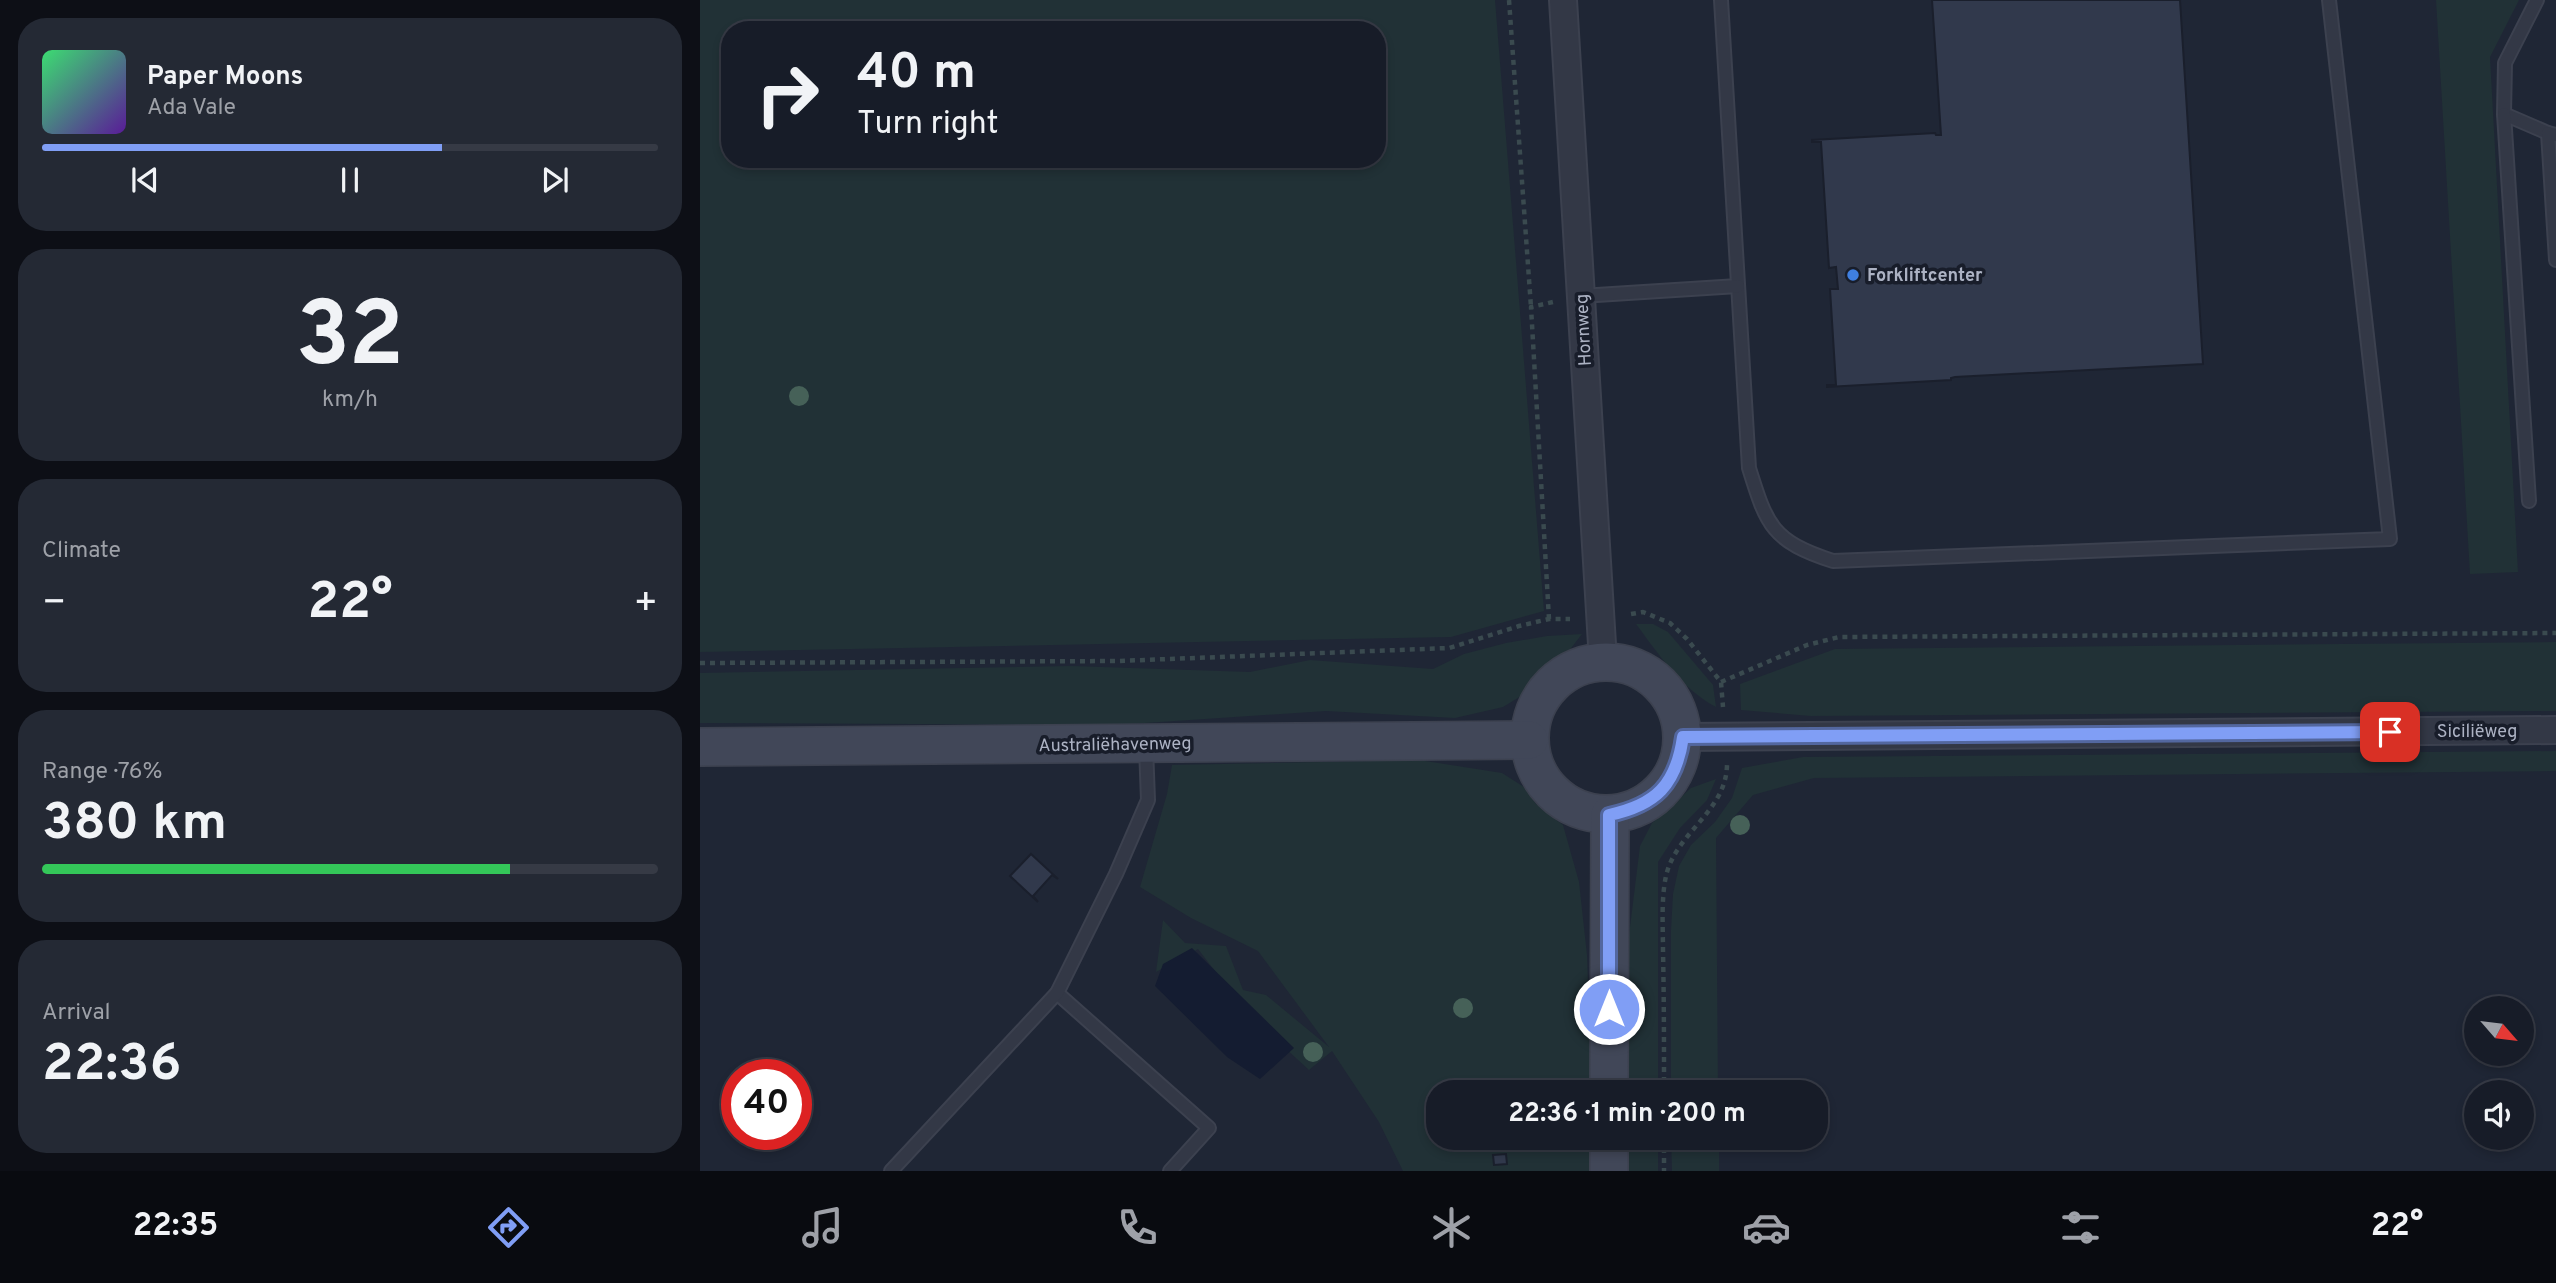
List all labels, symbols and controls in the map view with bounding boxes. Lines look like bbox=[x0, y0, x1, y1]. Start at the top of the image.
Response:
text: 40 m bbox=[857, 44, 976, 106]
icon: right bbox=[742, 49, 833, 140]
text: Paper Moons bbox=[147, 61, 303, 94]
text: Ada Vale bbox=[147, 94, 236, 123]
text: Turn right bbox=[857, 105, 999, 145]
icon: previous bbox=[126, 161, 164, 199]
icon: pause bbox=[331, 161, 369, 199]
icon: next bbox=[536, 161, 574, 199]
place label: Forkliftcenter bbox=[1867, 265, 1983, 288]
marker: Forkliftcenter bbox=[1845, 267, 1861, 283]
text: 32 bbox=[296, 283, 404, 398]
street label: Hornweg bbox=[1571, 293, 1598, 367]
text: km/h bbox=[322, 386, 378, 415]
text: Climate bbox=[42, 537, 121, 566]
text: 22° bbox=[307, 571, 393, 637]
text: − bbox=[42, 580, 67, 629]
text: + bbox=[633, 580, 658, 629]
pin bbox=[2360, 702, 2420, 762]
icon: arrive bbox=[2371, 713, 2409, 751]
street label: Siciliëweg bbox=[2437, 721, 2517, 744]
street label: Australiëhavenweg bbox=[1038, 733, 1192, 758]
text: Range · 76% bbox=[42, 758, 162, 787]
text: 380 km bbox=[42, 792, 227, 858]
position arrow bbox=[1572, 972, 1646, 1046]
north arrow bbox=[2464, 996, 2534, 1066]
map controls bbox=[2464, 996, 2534, 1150]
text: Arrival bbox=[42, 999, 111, 1028]
text: 22:36 bbox=[42, 1033, 181, 1099]
speed limit sign: 40 bbox=[721, 1059, 812, 1150]
button: sound bbox=[2464, 1080, 2534, 1150]
text: 22:36 · 1 min · 200 m bbox=[1508, 1098, 1746, 1131]
icon: directions bbox=[484, 1203, 533, 1252]
icon: music bbox=[798, 1203, 847, 1252]
icon: phone bbox=[1113, 1203, 1162, 1252]
icon: climate bbox=[1427, 1203, 1476, 1252]
icon: car bbox=[1742, 1203, 1791, 1252]
icon: filters bbox=[2056, 1203, 2105, 1252]
text: 22:35 bbox=[133, 1207, 218, 1247]
text: 22° bbox=[2371, 1207, 2423, 1247]

